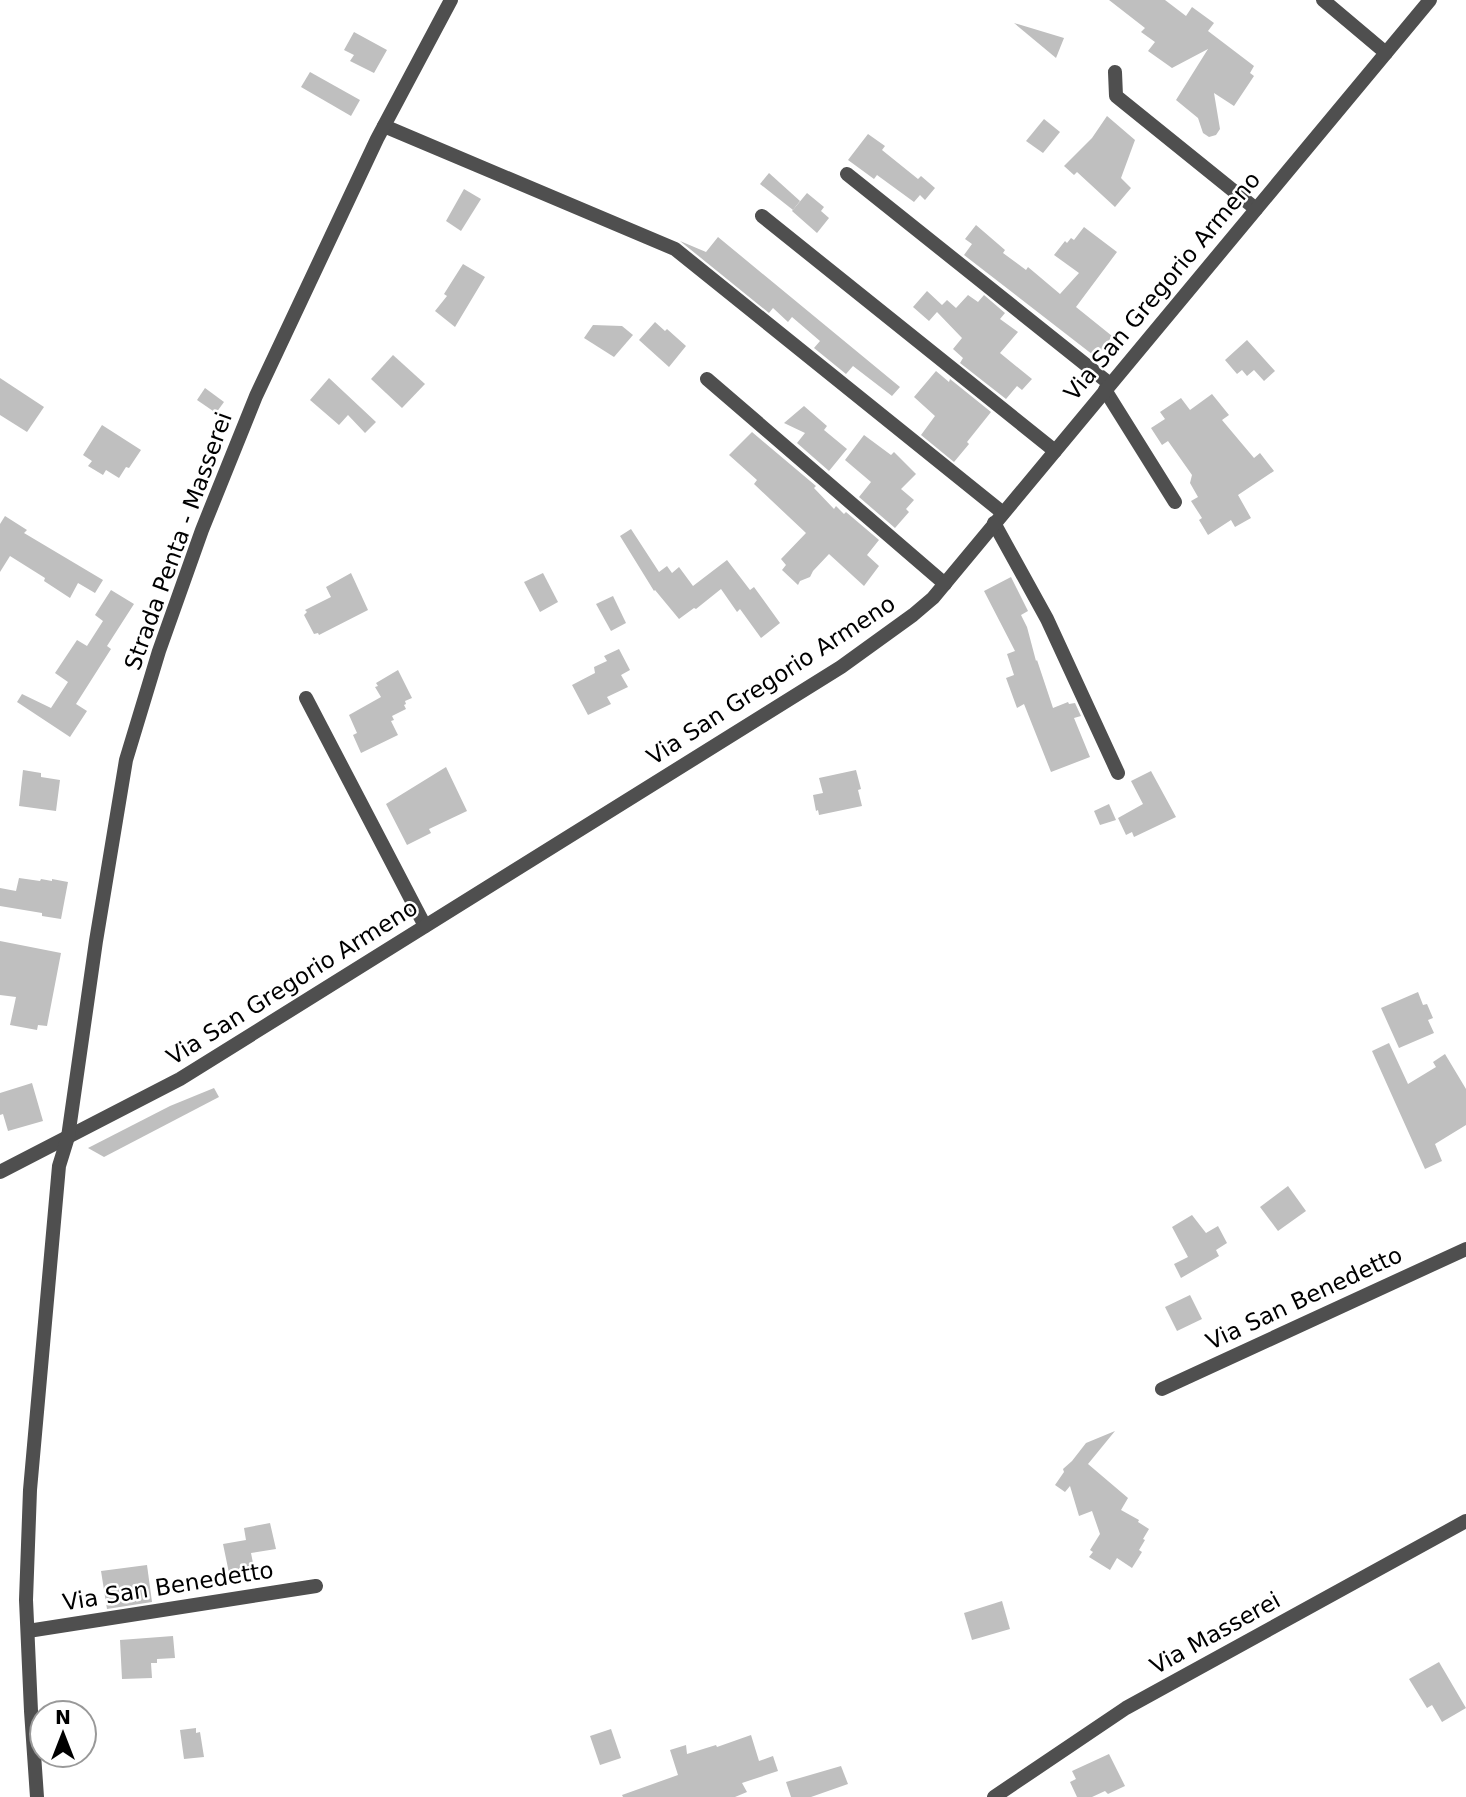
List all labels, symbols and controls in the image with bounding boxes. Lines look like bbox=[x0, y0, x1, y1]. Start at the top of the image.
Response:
street label: Via San Gregorio Armeno bbox=[1059, 166, 1265, 406]
street label: Strada Penta - Masserei bbox=[119, 409, 237, 673]
street label: Via San Gregorio Armeno bbox=[642, 590, 900, 770]
street label: Via San Gregorio Armeno bbox=[162, 894, 422, 1070]
street label: Via San Benedetto bbox=[1202, 1241, 1406, 1355]
street label: Via San Benedetto bbox=[61, 1556, 275, 1616]
street label: Via Masserei bbox=[1145, 1587, 1285, 1679]
north arrow bbox=[28, 1699, 98, 1769]
text: N bbox=[55, 1706, 71, 1728]

